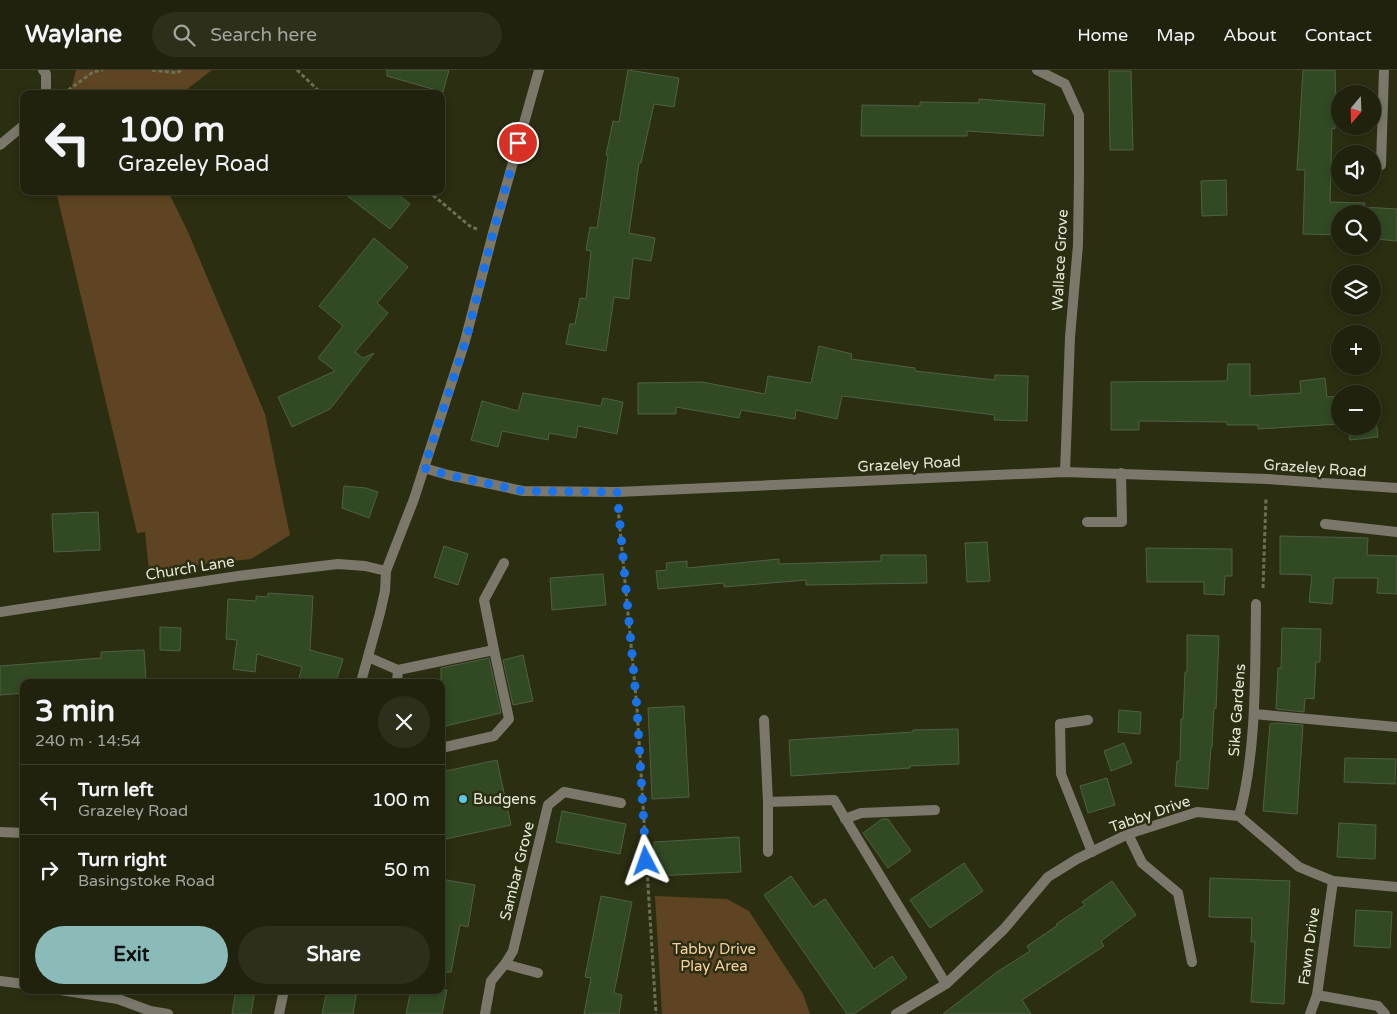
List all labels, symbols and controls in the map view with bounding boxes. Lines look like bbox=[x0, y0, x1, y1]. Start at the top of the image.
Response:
search box bbox=[152, 12, 502, 57]
text: Waylane bbox=[25, 20, 122, 49]
icon: search bbox=[170, 21, 198, 49]
text: Search here bbox=[210, 24, 317, 46]
text: Home bbox=[1077, 24, 1128, 46]
text: Map bbox=[1156, 24, 1195, 46]
text: About bbox=[1223, 24, 1277, 46]
text: Contact bbox=[1305, 24, 1372, 46]
north arrow bbox=[1331, 85, 1381, 135]
map controls bbox=[1331, 85, 1381, 435]
text: 100 m bbox=[118, 109, 225, 151]
icon: left bbox=[35, 110, 100, 175]
pin bbox=[497, 122, 539, 164]
icon: arrive bbox=[504, 129, 532, 157]
button: sound bbox=[1331, 145, 1381, 195]
text: Grazeley Road bbox=[118, 151, 270, 177]
button: search bbox=[1331, 205, 1381, 255]
street label: Wallace Grove bbox=[1048, 209, 1072, 311]
button: layers bbox=[1331, 265, 1381, 315]
button: + bbox=[1331, 325, 1381, 375]
button: − bbox=[1331, 385, 1381, 435]
street label: Grazeley Road bbox=[857, 452, 961, 476]
street label: Grazeley Road bbox=[1263, 455, 1367, 481]
street label: Church Lane bbox=[144, 552, 236, 584]
street label: Sika Gardens bbox=[1225, 663, 1249, 757]
text: 3 min bbox=[35, 693, 115, 730]
button: close bbox=[378, 696, 430, 748]
text: 240 m · 14:54 bbox=[35, 731, 141, 751]
text: Turn left bbox=[78, 779, 154, 801]
icon: left bbox=[35, 786, 63, 814]
text: 100 m bbox=[372, 789, 430, 811]
place label: Budgens bbox=[473, 790, 536, 808]
street label: Tabby Drive bbox=[1107, 792, 1193, 836]
marker: Budgens bbox=[457, 793, 469, 805]
text: Grazeley Road bbox=[78, 801, 188, 821]
street label: Sambar Grove bbox=[496, 820, 538, 922]
position arrow bbox=[619, 834, 671, 886]
text: Turn right bbox=[78, 849, 166, 871]
icon: right bbox=[35, 856, 63, 884]
text: 50 m bbox=[384, 859, 430, 881]
text: Basingstoke Road bbox=[78, 871, 215, 891]
street label: Fawn Drive bbox=[1295, 906, 1323, 986]
button: Exit bbox=[35, 926, 228, 984]
button: Share bbox=[238, 926, 430, 984]
park label: Tabby Drive Play Area bbox=[672, 940, 756, 975]

